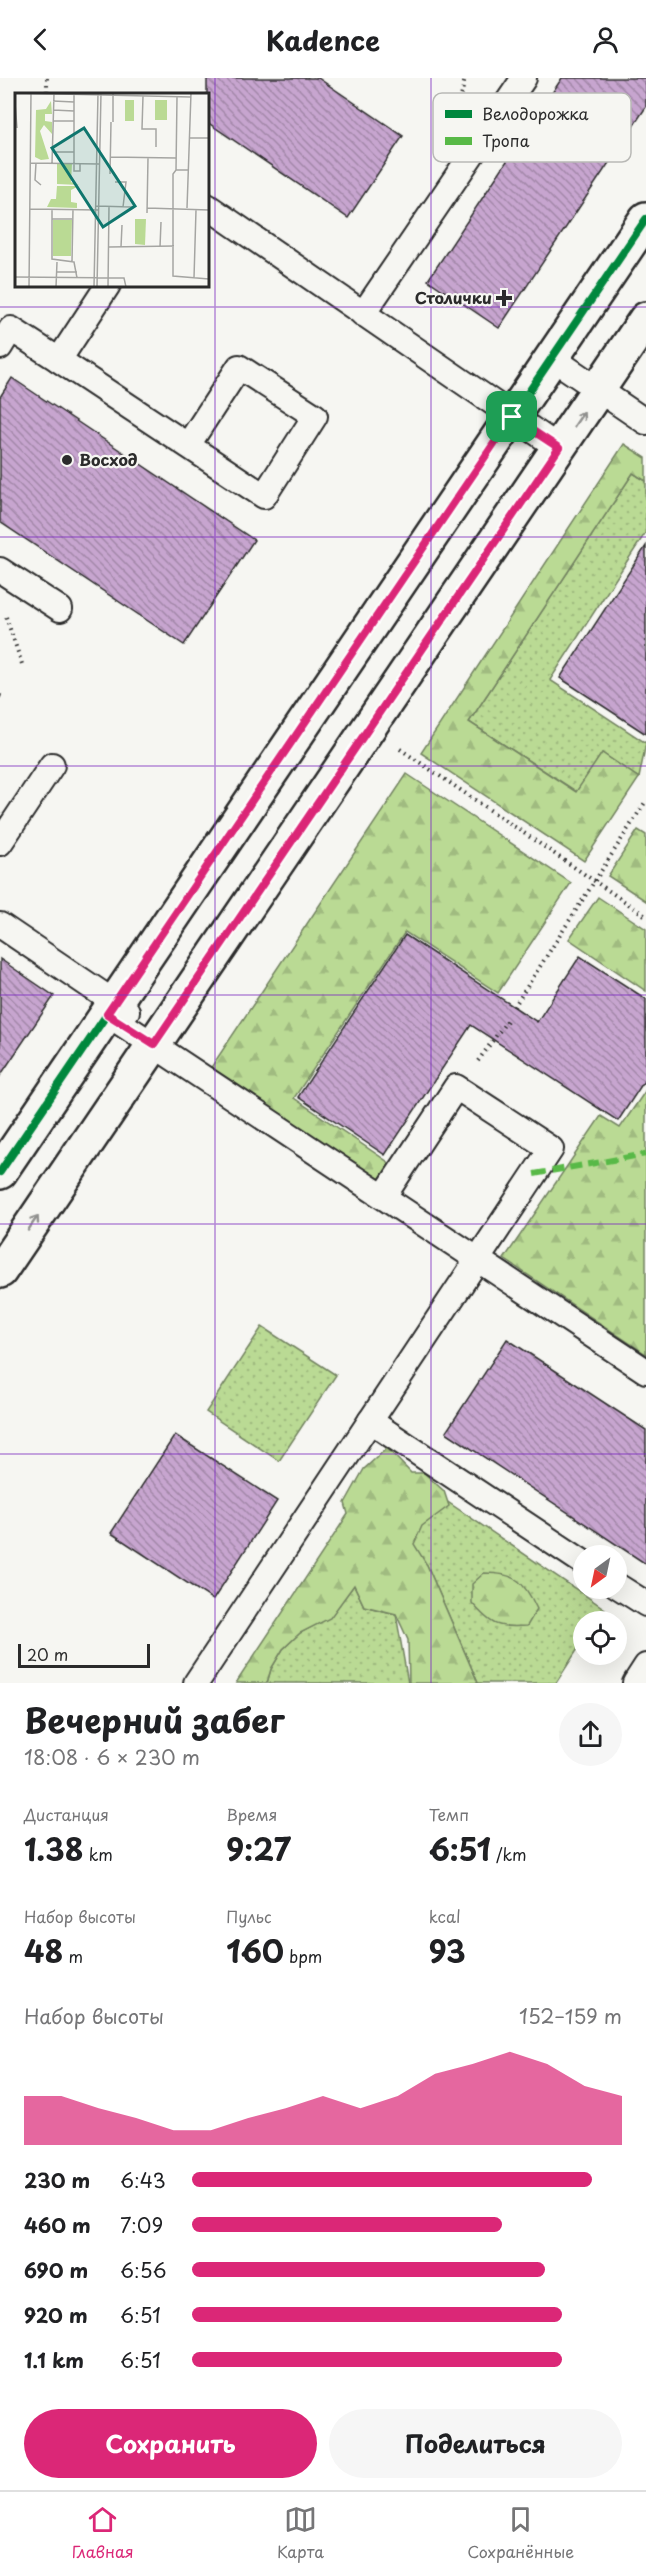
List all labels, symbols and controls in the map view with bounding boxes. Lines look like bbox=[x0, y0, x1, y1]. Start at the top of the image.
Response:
text: Kadence bbox=[266, 19, 380, 60]
icon: back bbox=[24, 23, 57, 56]
icon: person bbox=[589, 23, 622, 56]
inset map bbox=[15, 93, 208, 286]
legend bbox=[433, 93, 631, 162]
text: Велодорожка bbox=[482, 101, 589, 125]
text: Тропа bbox=[482, 128, 530, 152]
place label: Столички bbox=[415, 285, 492, 309]
marker: Столички bbox=[497, 291, 511, 305]
pin bbox=[486, 391, 537, 442]
icon: arrive bbox=[495, 400, 528, 433]
one-way arrow bbox=[573, 411, 585, 427]
place label: Восход bbox=[79, 447, 138, 471]
marker: Восход bbox=[60, 453, 74, 467]
one-way arrow bbox=[27, 1215, 39, 1232]
north arrow bbox=[573, 1545, 627, 1599]
map controls bbox=[573, 1545, 627, 1665]
button: locate bbox=[573, 1611, 627, 1665]
scale bar bbox=[18, 1641, 150, 1668]
text: 20 m bbox=[27, 1642, 68, 1666]
text: Вечерний забег bbox=[24, 1694, 284, 1744]
button: share bbox=[559, 1703, 622, 1766]
text: 18:08 · 6 × 230 m bbox=[24, 1742, 200, 1772]
text: Дистанция bbox=[24, 1802, 109, 1826]
text: Время bbox=[226, 1802, 277, 1826]
text: Темп bbox=[429, 1802, 469, 1826]
text: 1.38 bbox=[24, 1826, 83, 1871]
text: 9:27 bbox=[226, 1826, 291, 1871]
text: 6:51 bbox=[429, 1826, 491, 1871]
text: km bbox=[83, 1842, 113, 1866]
text: /km bbox=[491, 1842, 527, 1866]
text: Набор высоты bbox=[24, 1904, 136, 1928]
text: Пульс bbox=[226, 1904, 272, 1928]
text: kcal bbox=[429, 1904, 461, 1928]
text: 48 bbox=[24, 1928, 63, 1973]
text: 160 bbox=[226, 1928, 284, 1973]
text: 93 bbox=[429, 1928, 466, 1973]
text: m bbox=[63, 1944, 83, 1968]
text: bpm bbox=[284, 1944, 322, 1968]
text: Набор высоты bbox=[24, 2001, 164, 2031]
text: 152–159 m bbox=[519, 2001, 622, 2031]
text: 230 m bbox=[24, 2165, 90, 2195]
text: 6:43 bbox=[120, 2165, 166, 2195]
text: 460 m bbox=[24, 2210, 91, 2240]
text: 7:09 bbox=[120, 2210, 163, 2240]
text: 690 m bbox=[24, 2255, 88, 2285]
text: 6:56 bbox=[120, 2255, 167, 2285]
text: 920 m bbox=[24, 2300, 88, 2330]
text: 6:51 bbox=[120, 2300, 161, 2330]
text: 1.1 km bbox=[24, 2345, 84, 2375]
text: 6:51 bbox=[120, 2345, 161, 2375]
button: Сохранить bbox=[24, 2409, 317, 2478]
button: Поделиться bbox=[329, 2409, 622, 2478]
tab: Главная bbox=[72, 2503, 134, 2563]
tab: Карта bbox=[277, 2503, 324, 2563]
tab: Сохранённые bbox=[467, 2503, 574, 2563]

